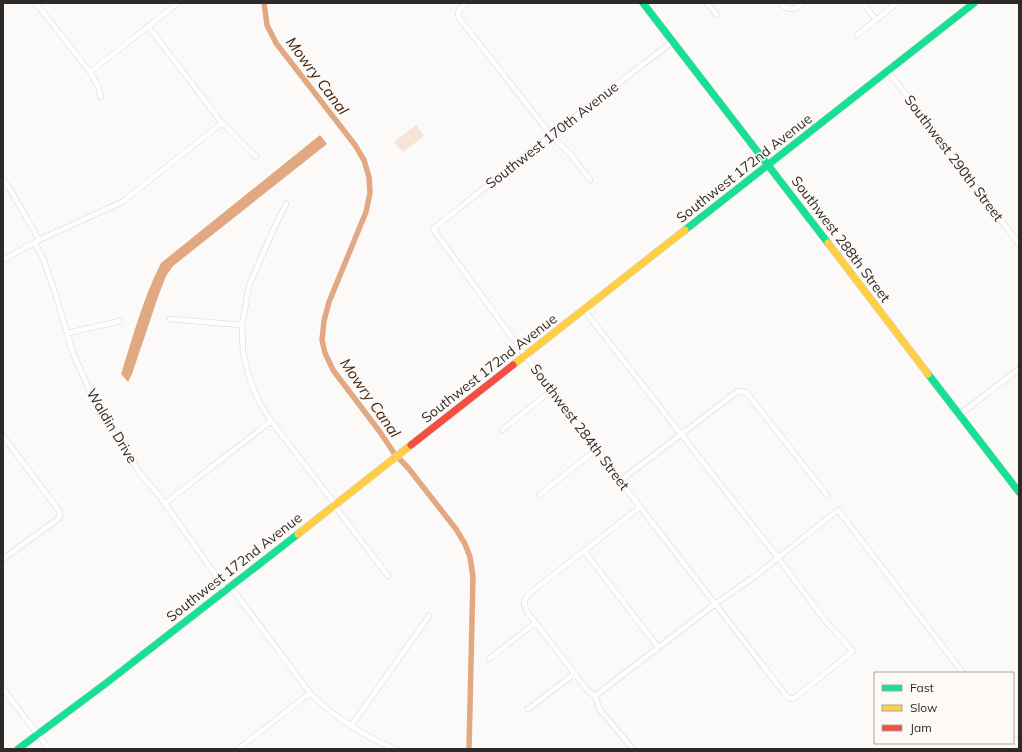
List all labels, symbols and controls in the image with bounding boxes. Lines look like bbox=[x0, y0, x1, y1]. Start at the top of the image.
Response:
water label: Mowry Canal bbox=[282, 33, 353, 119]
street label: Southwest 170th Avenue bbox=[482, 78, 622, 192]
street label: Southwest 290th Street bbox=[901, 91, 1007, 225]
street label: Southwest 172nd Avenue bbox=[673, 109, 815, 227]
street label: Southwest 288th Street bbox=[788, 172, 894, 306]
street label: Southwest 172nd Avenue bbox=[418, 309, 560, 427]
water label: Mowry Canal bbox=[336, 354, 405, 441]
street label: Southwest 284th Street bbox=[527, 360, 633, 494]
street label: Waldin Drive bbox=[83, 385, 141, 467]
street label: Southwest 172nd Avenue bbox=[163, 508, 305, 626]
legend bbox=[874, 672, 1014, 744]
text: Fast bbox=[910, 680, 934, 695]
text: Slow bbox=[910, 700, 938, 715]
text: Jam bbox=[910, 720, 932, 735]

